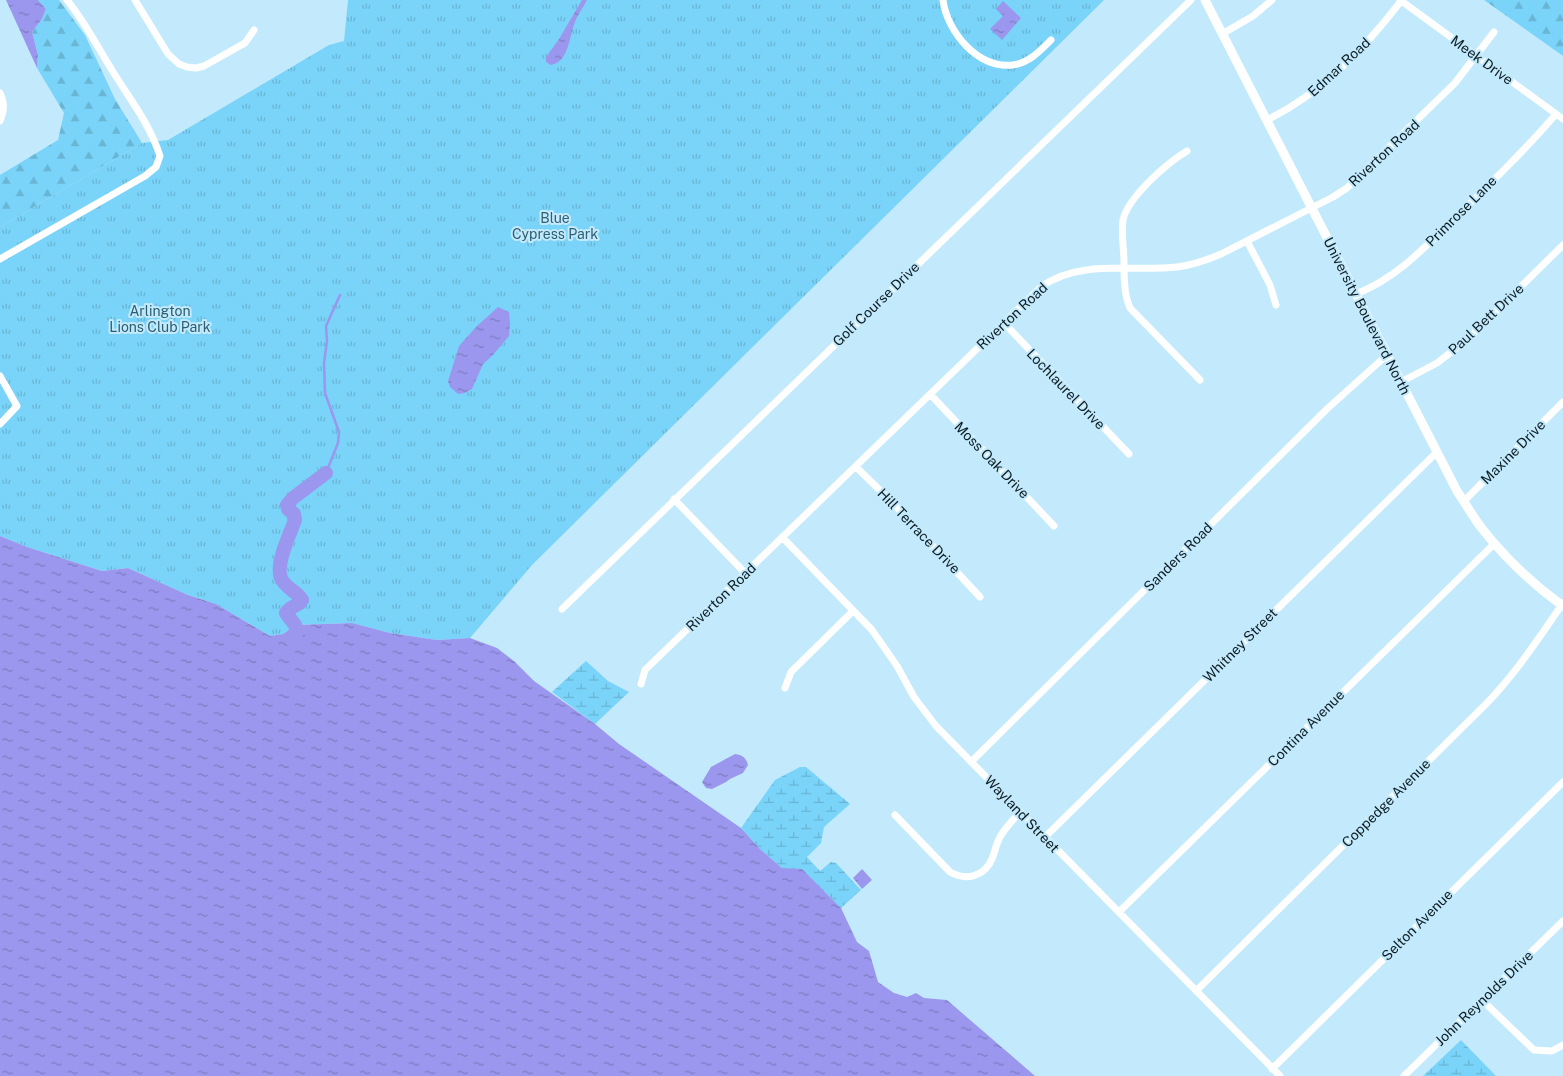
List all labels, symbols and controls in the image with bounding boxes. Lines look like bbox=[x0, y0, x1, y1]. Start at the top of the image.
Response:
street label: Meek Drive bbox=[1448, 32, 1516, 88]
street label: Edmar Road bbox=[1305, 34, 1373, 100]
street label: Riverton Road bbox=[1345, 116, 1423, 190]
street label: Primrose Lane bbox=[1422, 172, 1500, 250]
park label: Blue Cypress Park bbox=[512, 210, 598, 242]
street label: University Boulevard North bbox=[1320, 235, 1414, 397]
street label: Golf Course Drive bbox=[829, 259, 923, 349]
street label: Riverton Road bbox=[973, 279, 1051, 353]
street label: Paul Bett Drive bbox=[1445, 280, 1527, 358]
park label: Arlington Lions Club Park bbox=[109, 303, 211, 335]
street label: Lochlaurel Drive bbox=[1023, 345, 1109, 433]
street label: Maxine Drive bbox=[1478, 417, 1548, 487]
street label: Moss Oak Drive bbox=[951, 418, 1033, 502]
street label: Hill Terrace Drive bbox=[874, 485, 964, 577]
street label: Sanders Road bbox=[1140, 519, 1216, 595]
street label: Riverton Road bbox=[683, 560, 759, 634]
street label: Whitney Street bbox=[1200, 605, 1280, 685]
street label: Contina Avenue bbox=[1264, 686, 1348, 770]
street label: Coppedge Avenue bbox=[1339, 755, 1434, 850]
street label: Wayland Street bbox=[981, 772, 1063, 856]
street label: Selton Avenue bbox=[1378, 886, 1456, 964]
street label: John Reynolds Drive bbox=[1432, 947, 1536, 1049]

